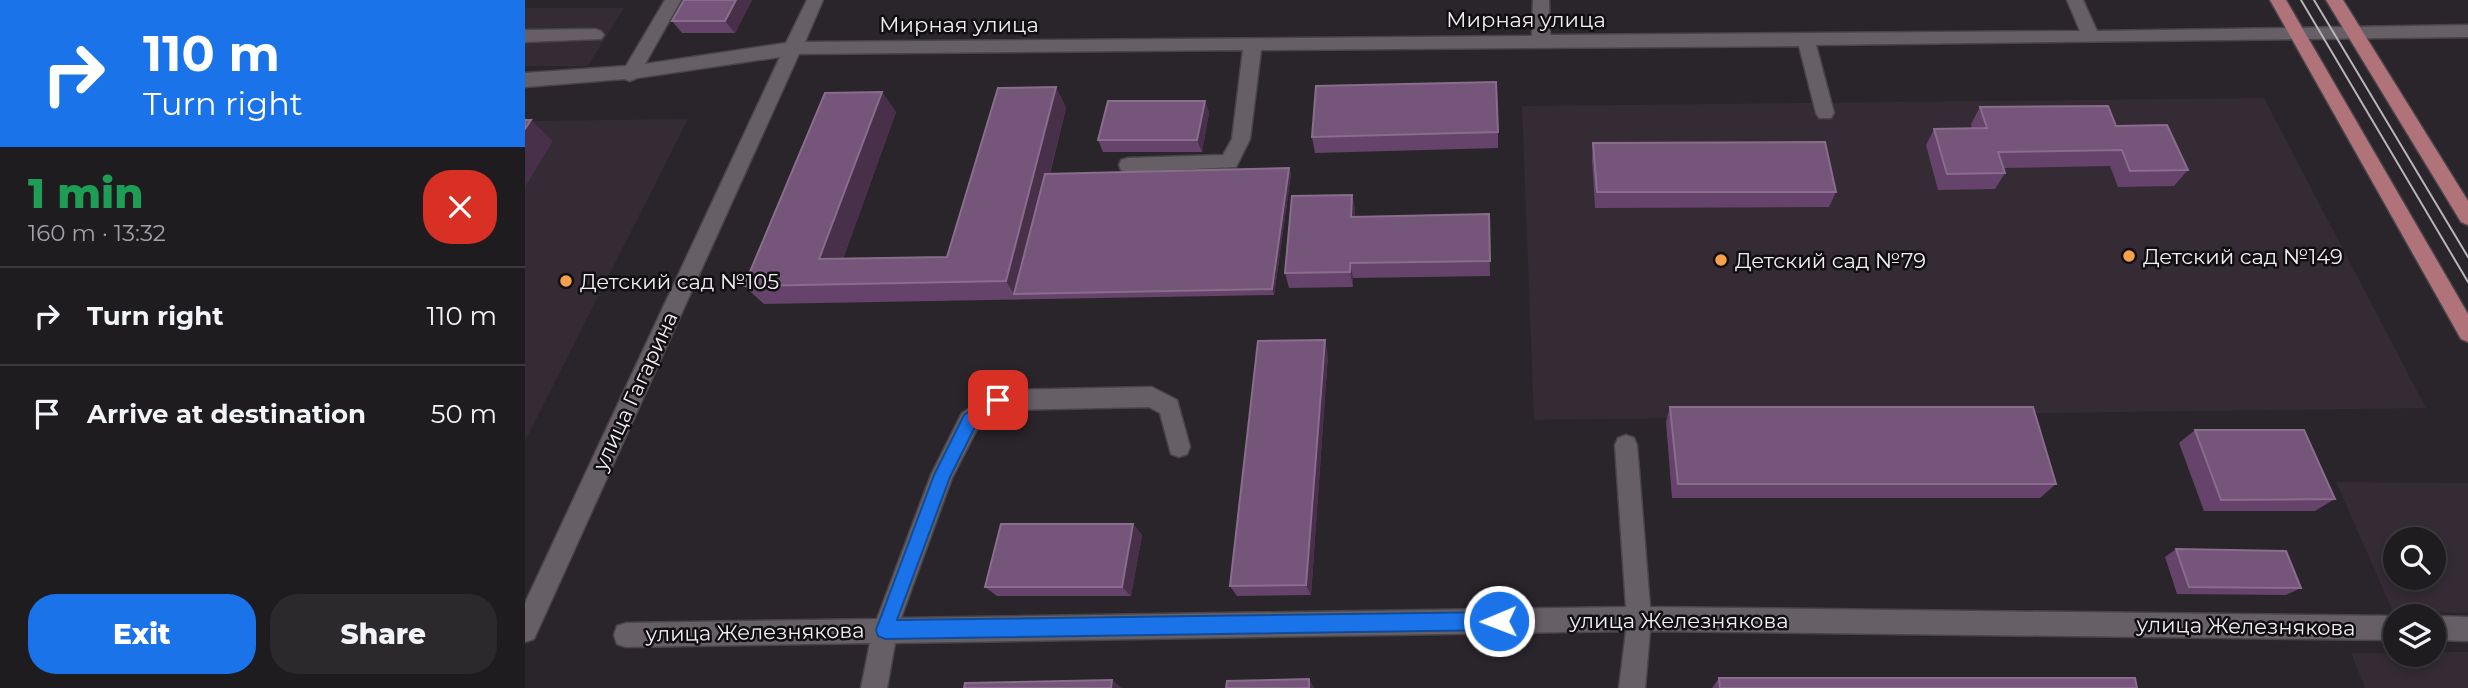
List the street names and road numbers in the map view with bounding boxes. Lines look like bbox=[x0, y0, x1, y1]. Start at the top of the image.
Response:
street label: Мирная улица bbox=[1446, 7, 1606, 32]
street label: Мирная улица bbox=[879, 12, 1039, 37]
street label: улица Гагарина bbox=[587, 308, 683, 475]
street label: улица Железнякова bbox=[1569, 608, 1788, 633]
street label: улица Железнякова bbox=[2135, 612, 2356, 640]
street label: улица Железнякова bbox=[644, 618, 865, 646]

